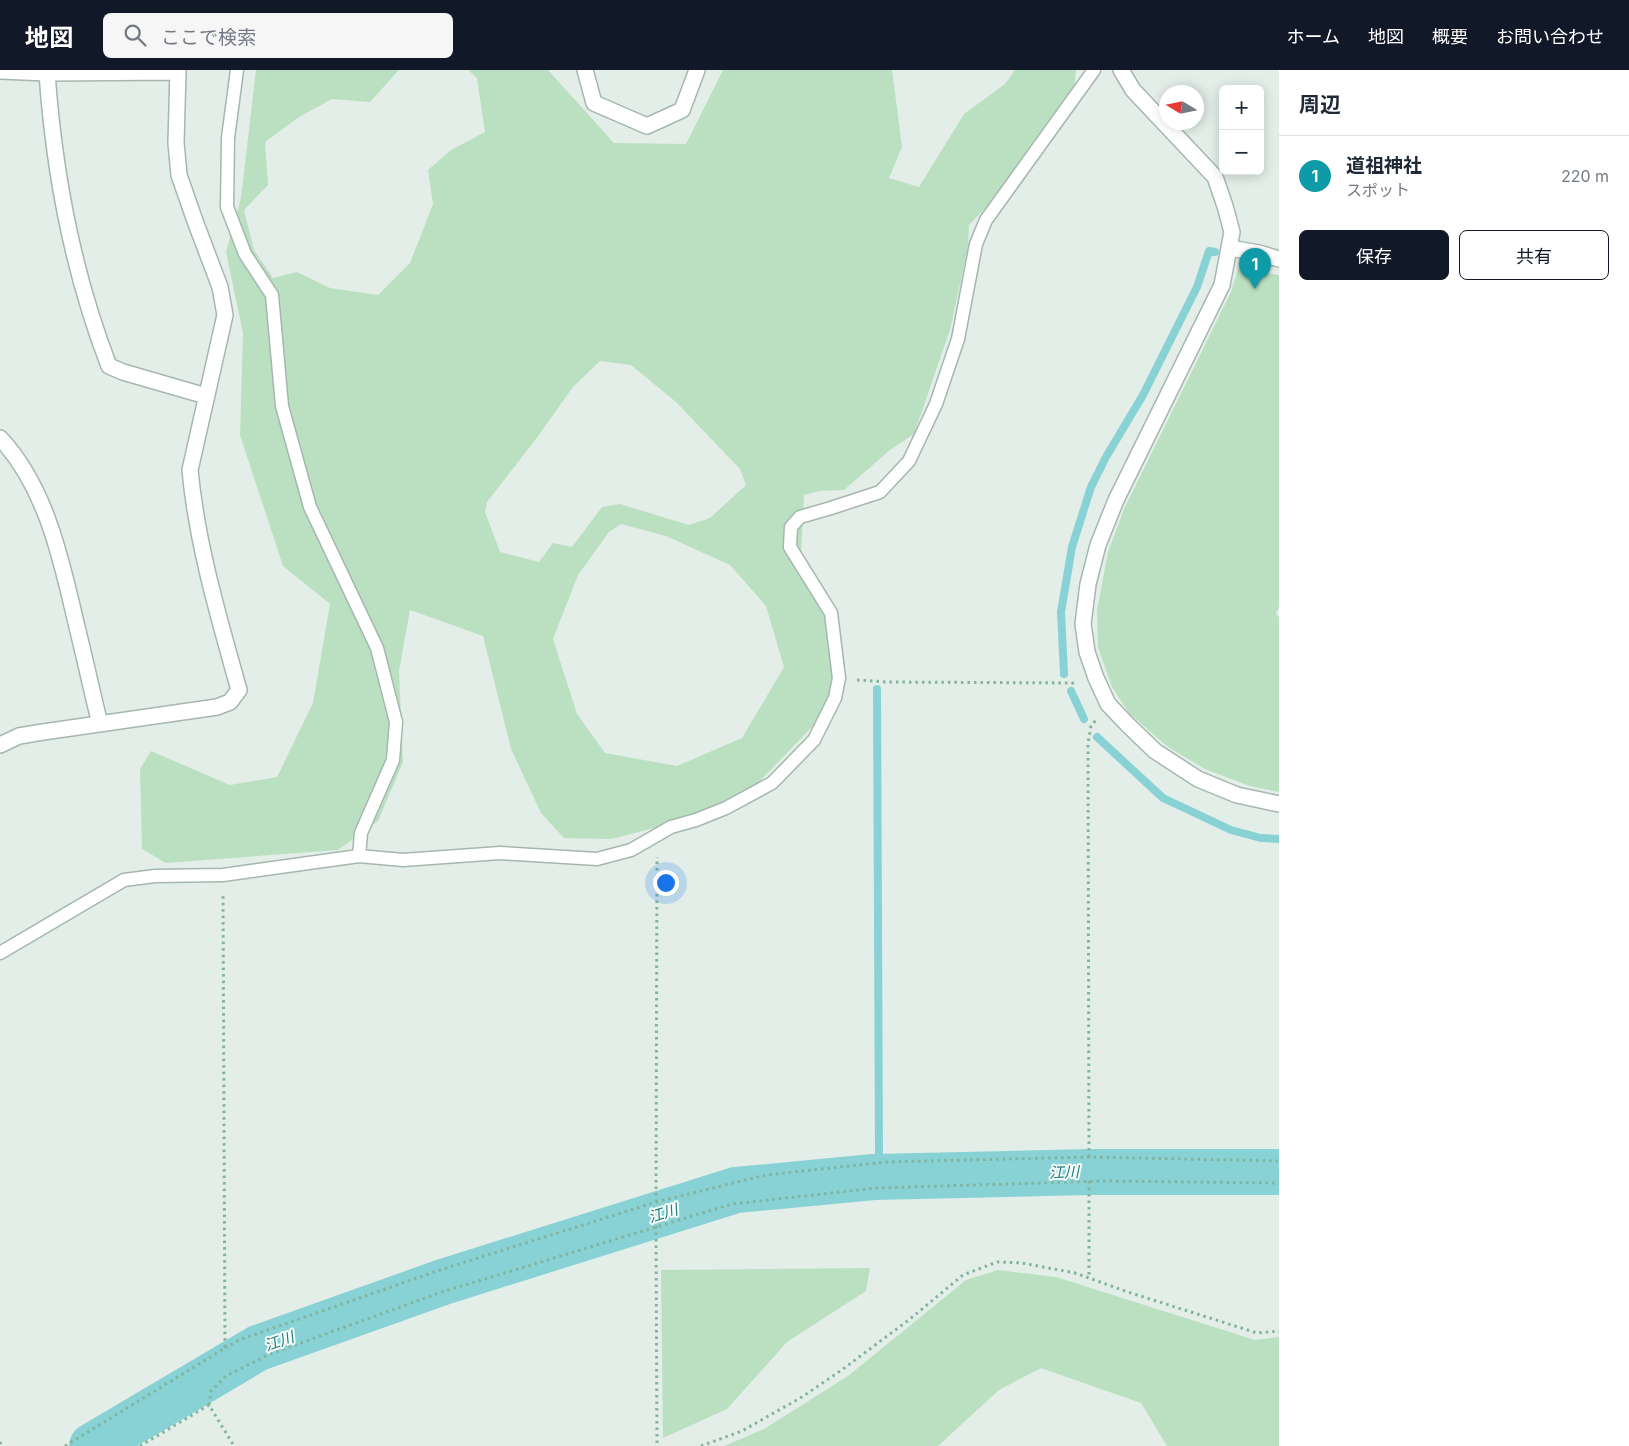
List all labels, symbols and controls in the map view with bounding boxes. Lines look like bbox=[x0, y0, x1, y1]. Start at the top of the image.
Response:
search box bbox=[103, 13, 453, 58]
icon: search bbox=[121, 21, 149, 49]
text: 地図 bbox=[25, 23, 73, 52]
text: ここで検索 bbox=[161, 26, 256, 49]
text: ホーム bbox=[1287, 26, 1340, 47]
text: 地図 bbox=[1368, 26, 1404, 47]
text: 概要 bbox=[1432, 26, 1468, 47]
text: お問い合わせ bbox=[1496, 26, 1604, 47]
north arrow bbox=[1159, 85, 1204, 130]
map controls bbox=[1219, 85, 1264, 175]
button: + bbox=[1219, 85, 1264, 130]
text: 周辺 bbox=[1299, 92, 1341, 117]
button: − bbox=[1219, 130, 1264, 175]
text: 道祖神社 bbox=[1346, 154, 1422, 177]
text: 1 bbox=[1312, 166, 1318, 186]
text: 220 m bbox=[1561, 166, 1609, 186]
text: スポット bbox=[1346, 180, 1410, 200]
button: 保存 bbox=[1299, 230, 1449, 280]
button: 共有 bbox=[1459, 230, 1609, 280]
pin: 1 bbox=[1239, 248, 1271, 289]
your location bbox=[653, 870, 679, 896]
water label: 江川 bbox=[1049, 1162, 1081, 1182]
water label: 江川 bbox=[646, 1199, 682, 1226]
water label: 江川 bbox=[262, 1326, 298, 1355]

